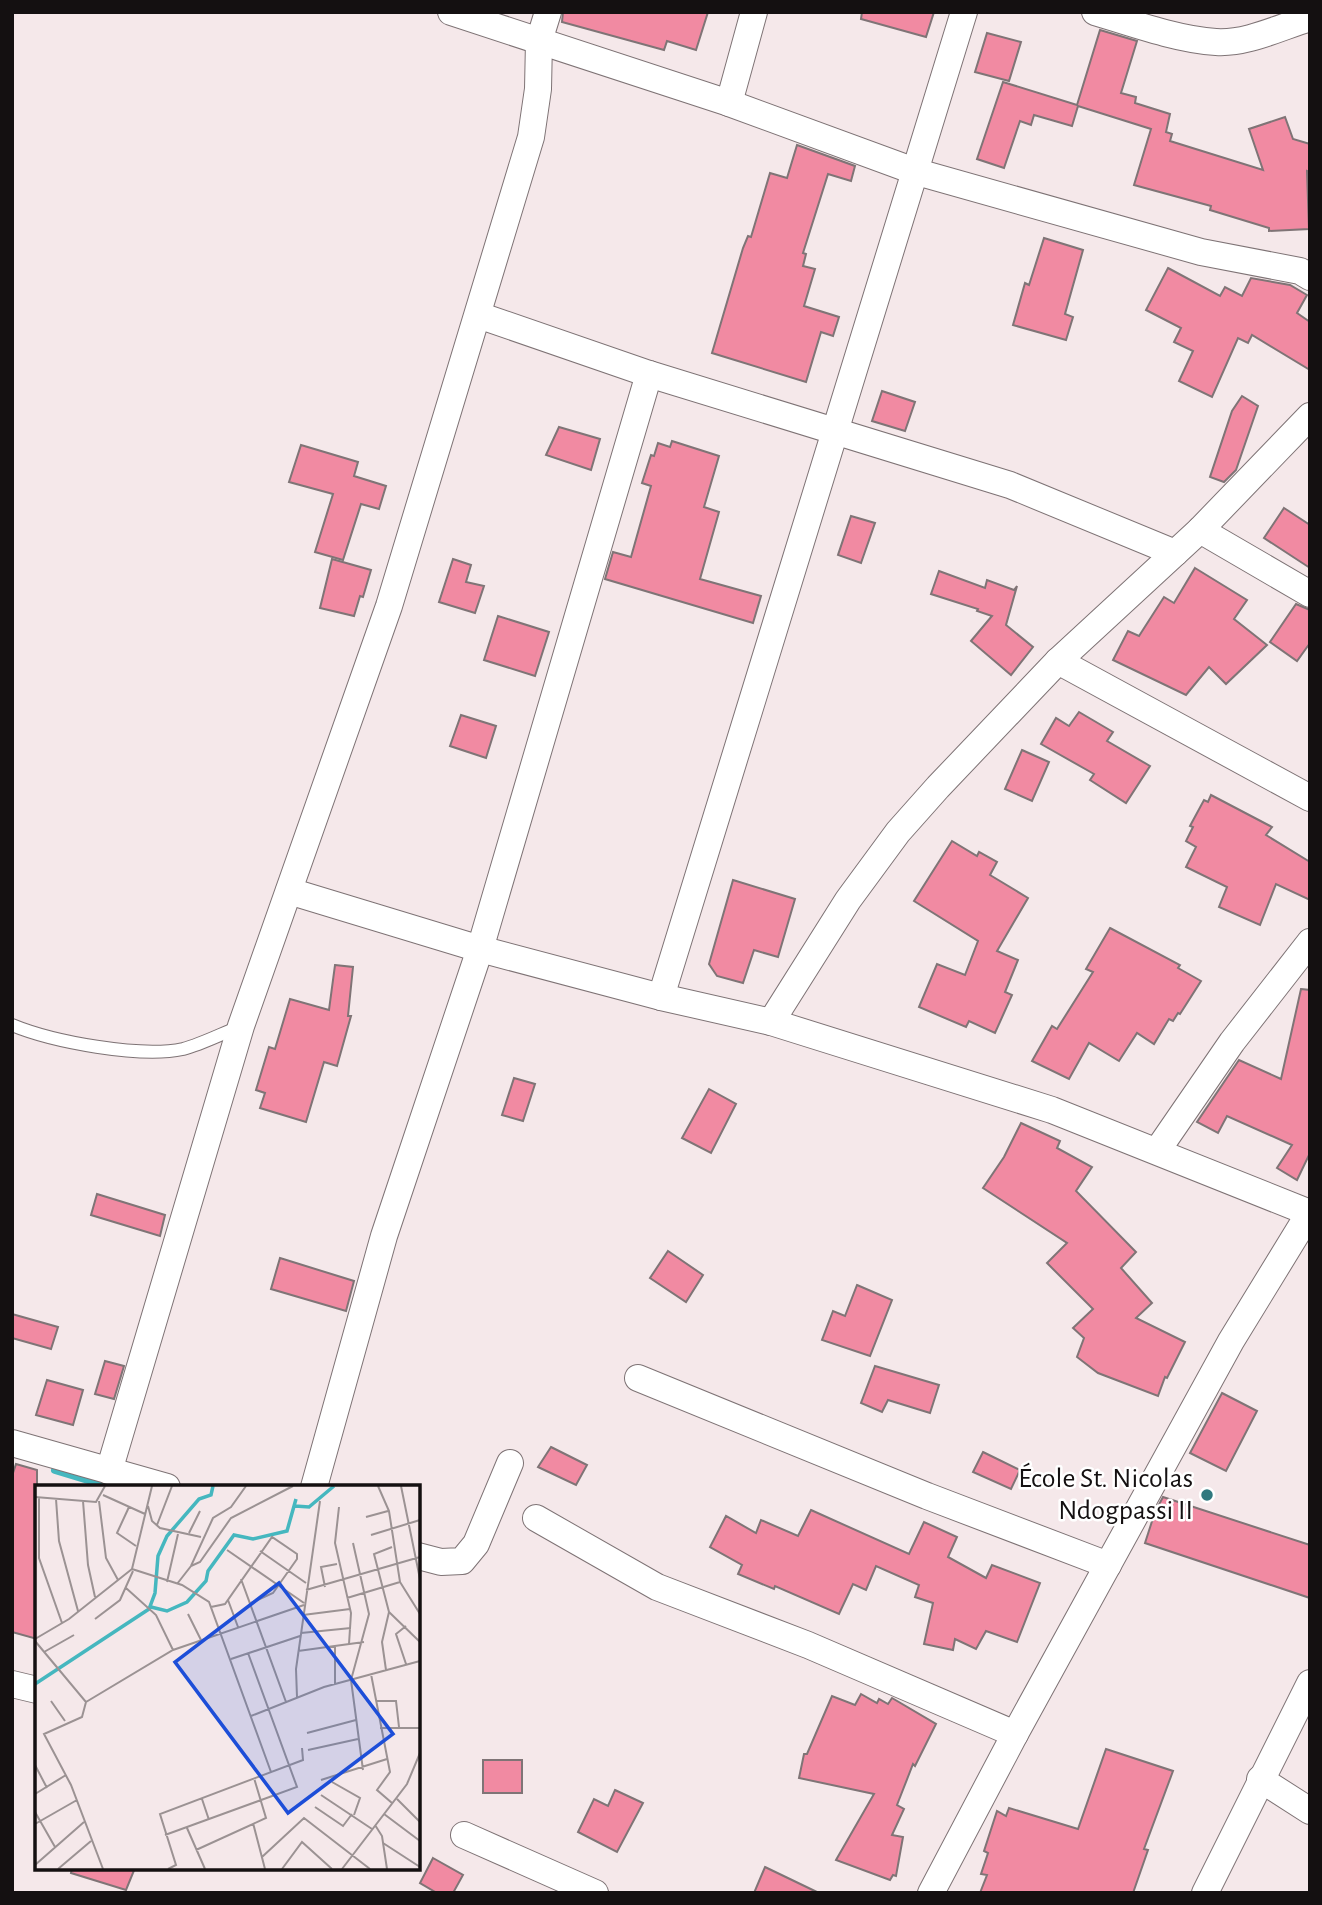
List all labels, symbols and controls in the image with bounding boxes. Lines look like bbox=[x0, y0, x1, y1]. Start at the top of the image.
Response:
place label: École St. Nicolas Ndogpassi II bbox=[1018, 1462, 1193, 1525]
inset map bbox=[35, 1485, 420, 1870]
marker: École St. Nicolas Ndogpassi II bbox=[1199, 1487, 1215, 1503]

